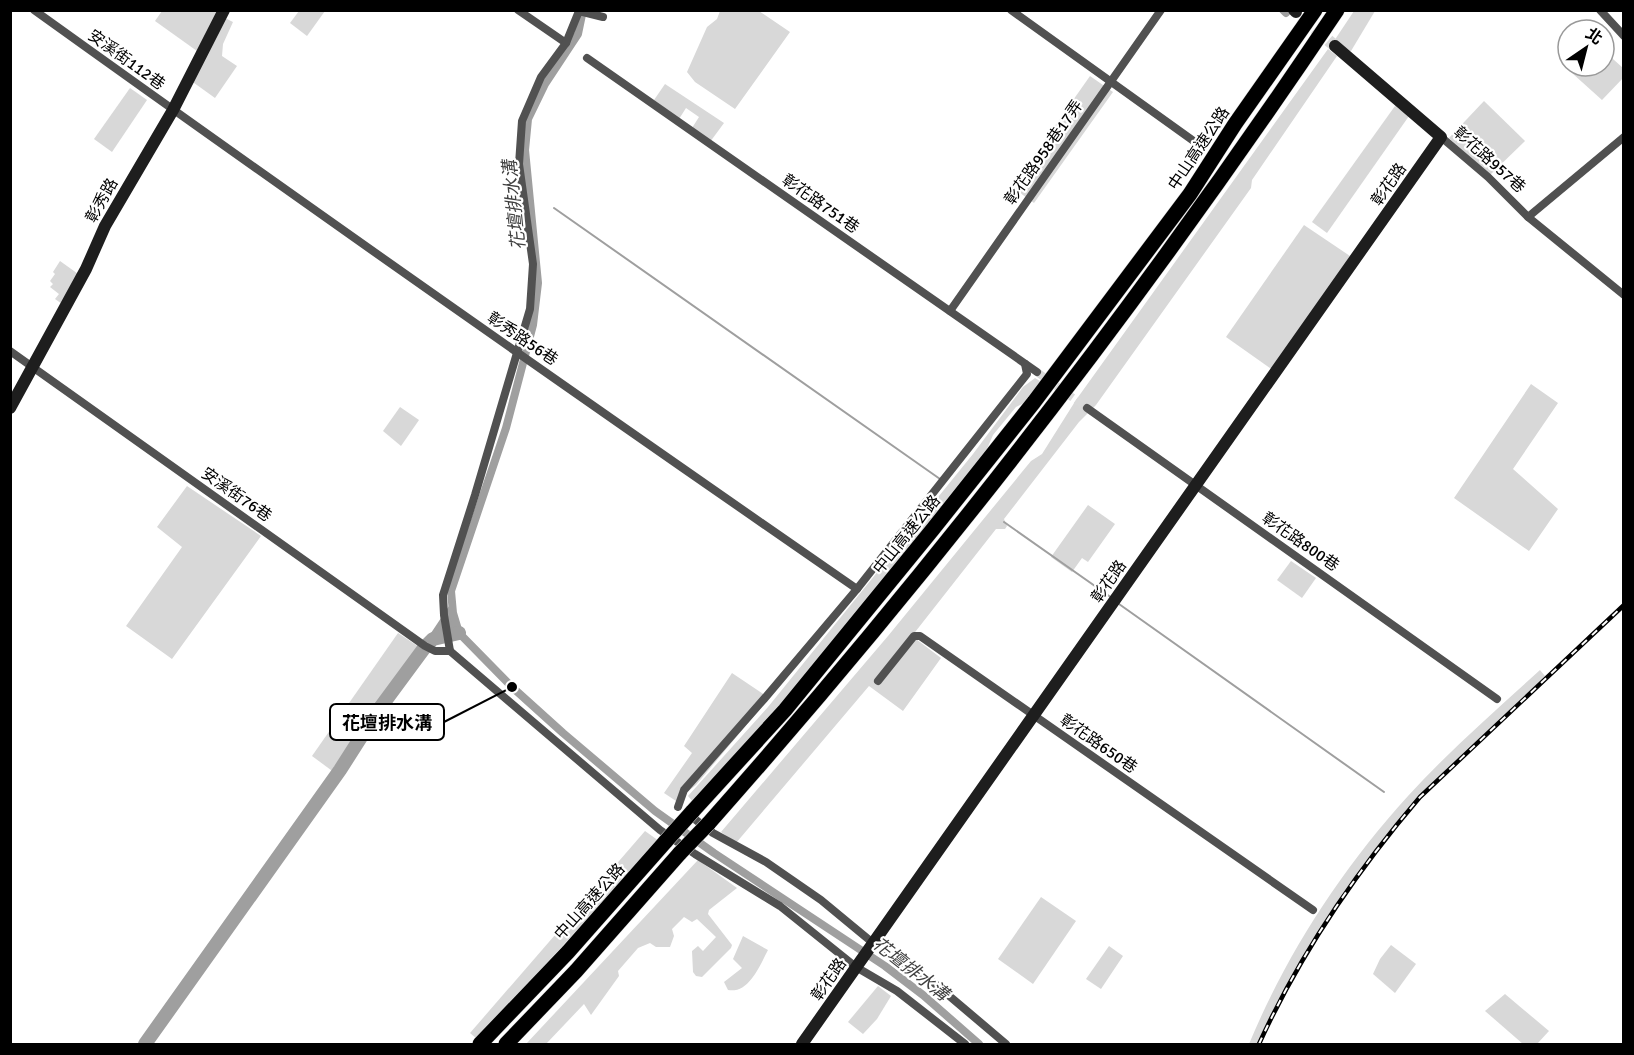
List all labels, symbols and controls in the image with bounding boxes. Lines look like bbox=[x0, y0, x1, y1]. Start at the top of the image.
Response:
north arrow bbox=[1556, 18, 1616, 78]
text: 北 bbox=[1582, 24, 1606, 49]
street label: 安溪街112巷 bbox=[84, 25, 169, 94]
street label: 彰花路958巷17弄 bbox=[1000, 96, 1087, 209]
street label: 中山高速公路 bbox=[1164, 103, 1234, 194]
street label: 彰花路957巷 bbox=[1449, 122, 1529, 197]
water label: 花壇排水溝 bbox=[498, 156, 530, 251]
street label: 彰花路 bbox=[1367, 159, 1411, 210]
street label: 彰花路751巷 bbox=[778, 170, 863, 238]
street label: 彰秀路 bbox=[81, 175, 122, 226]
street label: 彰秀路56巷 bbox=[483, 308, 562, 370]
street label: 安溪街76巷 bbox=[197, 463, 275, 526]
street label: 中山高速公路 bbox=[869, 491, 945, 578]
street label: 彰花路800巷 bbox=[1258, 508, 1343, 576]
street label: 彰花路 bbox=[1087, 556, 1131, 607]
callout: 花壇排水溝 bbox=[330, 704, 444, 740]
street label: 彰花路650巷 bbox=[1056, 710, 1141, 778]
text: 花壇排水溝 bbox=[342, 712, 432, 734]
street label: 中山高速公路 bbox=[550, 859, 629, 944]
water label: 花壇排水溝 bbox=[869, 933, 956, 1007]
street label: 彰花路 bbox=[807, 954, 851, 1005]

